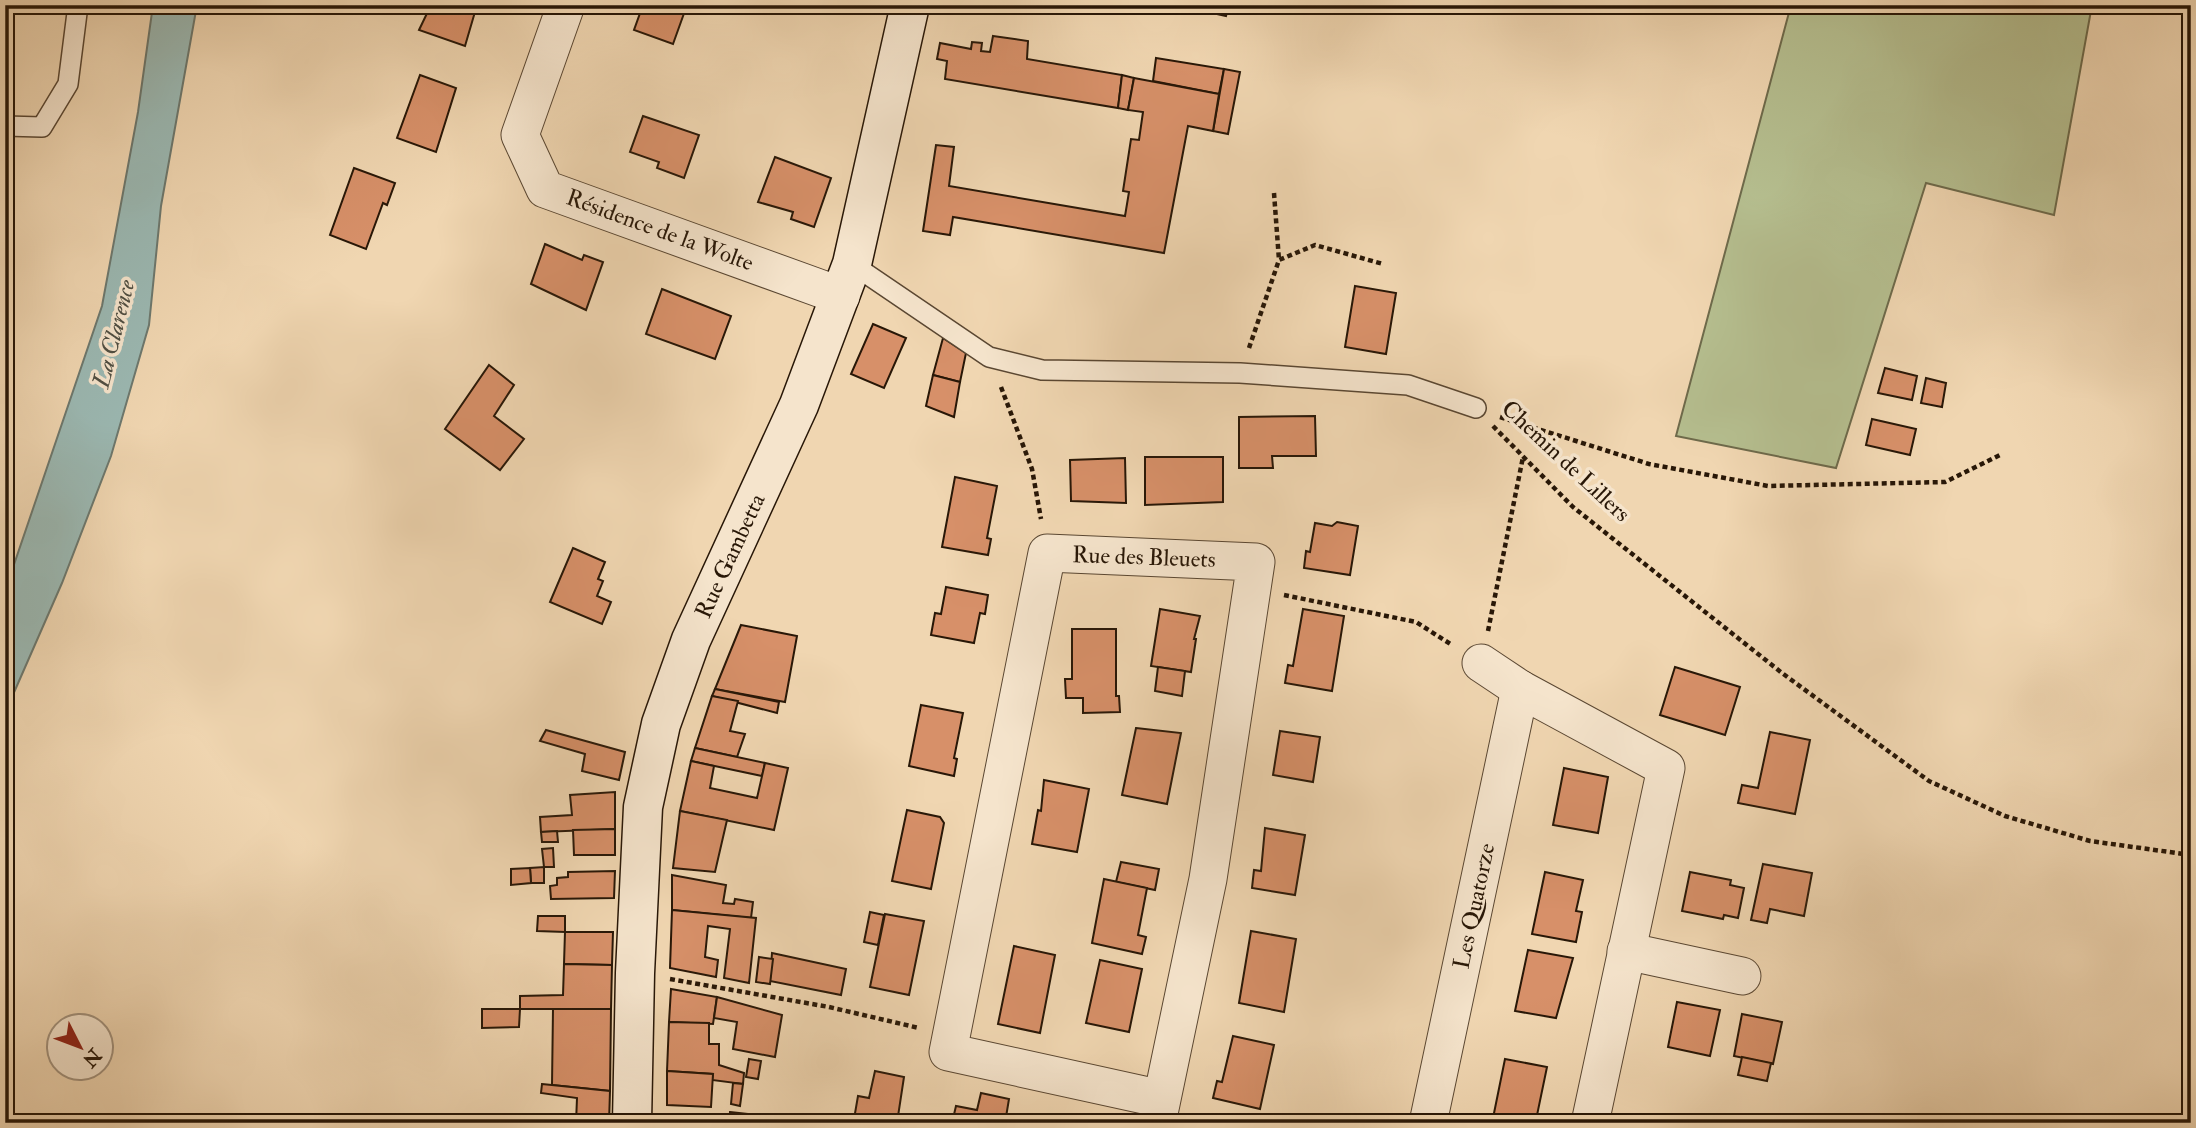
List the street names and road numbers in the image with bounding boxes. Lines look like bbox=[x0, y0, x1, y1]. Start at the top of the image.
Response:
street label: Résidence de la Wolte bbox=[562, 183, 758, 278]
street label: Chemin de Lillers bbox=[1496, 394, 1636, 528]
street label: Rue Gambetta bbox=[688, 488, 772, 623]
street label: Rue des Bleuets bbox=[1072, 540, 1216, 574]
street label: Les Quatorze bbox=[1447, 840, 1502, 971]

